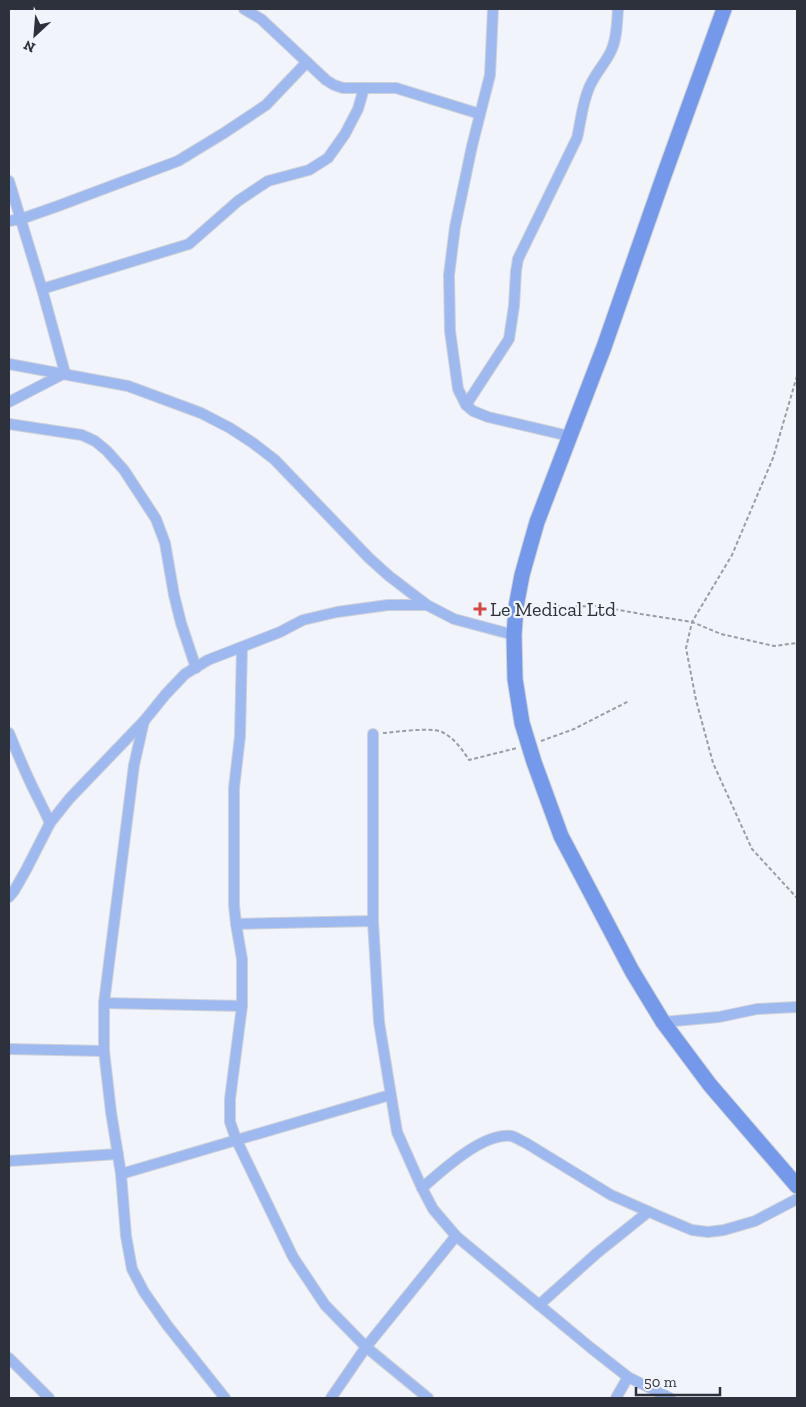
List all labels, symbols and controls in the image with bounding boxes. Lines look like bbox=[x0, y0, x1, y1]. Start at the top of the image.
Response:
north arrow bbox=[10, 10, 60, 60]
text: N bbox=[21, 36, 38, 56]
place label: Le Medical Ltd bbox=[490, 597, 616, 621]
marker: Le Medical Ltd bbox=[474, 603, 486, 615]
scale bar bbox=[636, 1364, 720, 1396]
text: 50 m bbox=[644, 1373, 677, 1391]

